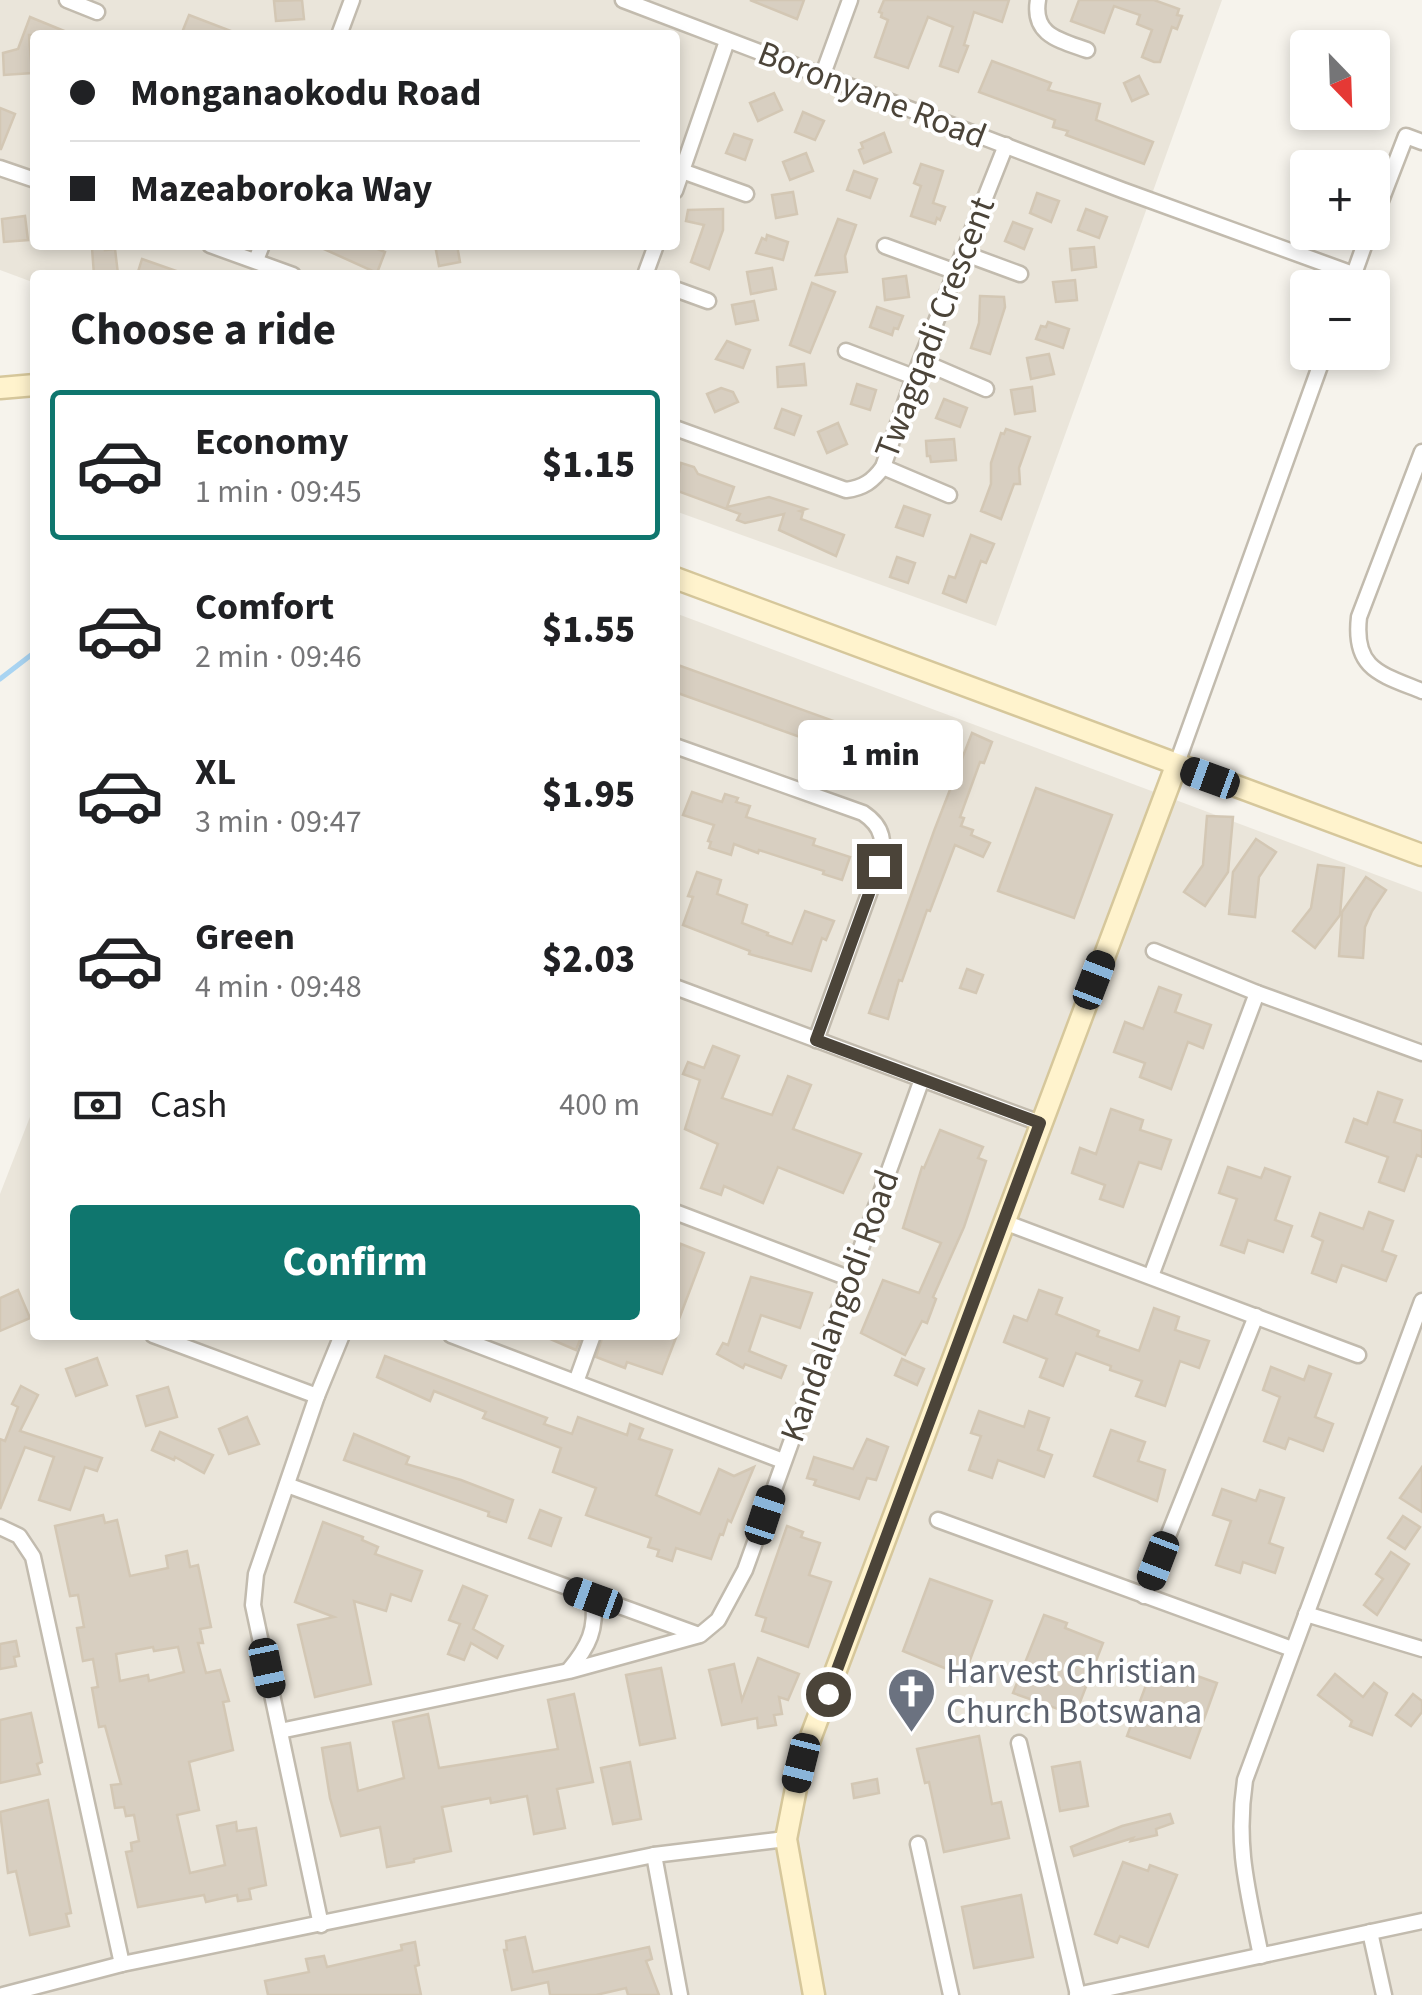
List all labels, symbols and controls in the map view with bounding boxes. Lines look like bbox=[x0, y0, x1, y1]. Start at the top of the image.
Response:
street label: Boronyane Road bbox=[750, 28, 994, 162]
north arrow bbox=[1290, 30, 1390, 130]
map controls bbox=[1290, 30, 1390, 370]
text: Monganaokodu Road bbox=[130, 66, 481, 120]
button: + bbox=[1290, 150, 1390, 250]
text: Mazeaboroka Way bbox=[130, 162, 432, 216]
street label: Twagqadi Crescent bbox=[862, 190, 1008, 466]
button: − bbox=[1290, 270, 1390, 370]
text: Choose a ride bbox=[70, 298, 336, 362]
text: Economy bbox=[195, 415, 348, 469]
icon: car bbox=[75, 420, 165, 510]
text: $1.15 bbox=[542, 438, 635, 492]
text: 1 min · 09:45 bbox=[195, 469, 362, 515]
text: Comfort bbox=[195, 580, 334, 634]
icon: car bbox=[75, 585, 165, 675]
text: $1.55 bbox=[542, 603, 635, 657]
text: 2 min · 09:46 bbox=[195, 634, 362, 680]
callout: 1 min bbox=[796, 721, 962, 791]
text: 1 min bbox=[841, 732, 920, 778]
text: XL bbox=[195, 745, 236, 799]
icon: car bbox=[75, 750, 165, 840]
car bbox=[1177, 754, 1243, 802]
text: $1.95 bbox=[542, 768, 635, 822]
text: 3 min · 09:47 bbox=[195, 799, 362, 845]
route end bbox=[857, 844, 902, 889]
text: Green bbox=[195, 910, 295, 964]
icon: car bbox=[75, 915, 165, 1005]
text: $2.03 bbox=[542, 933, 635, 987]
car bbox=[1069, 947, 1119, 1013]
text: 4 min · 09:48 bbox=[195, 964, 362, 1010]
icon: cash bbox=[70, 1078, 125, 1133]
text: Cash bbox=[150, 1078, 227, 1132]
text: 400 m bbox=[559, 1082, 640, 1128]
street label: Kandalangodi Road bbox=[768, 1163, 912, 1449]
button: Confirm bbox=[70, 1205, 640, 1320]
car bbox=[741, 1482, 789, 1548]
car bbox=[1133, 1528, 1183, 1594]
car bbox=[560, 1574, 626, 1622]
car bbox=[246, 1636, 288, 1700]
place label: Harvest Christian Church Botswana bbox=[946, 1647, 1202, 1737]
church icon: Harvest Christian Church Botswana bbox=[885, 1666, 937, 1734]
route start bbox=[806, 1672, 851, 1717]
car bbox=[779, 1730, 823, 1796]

